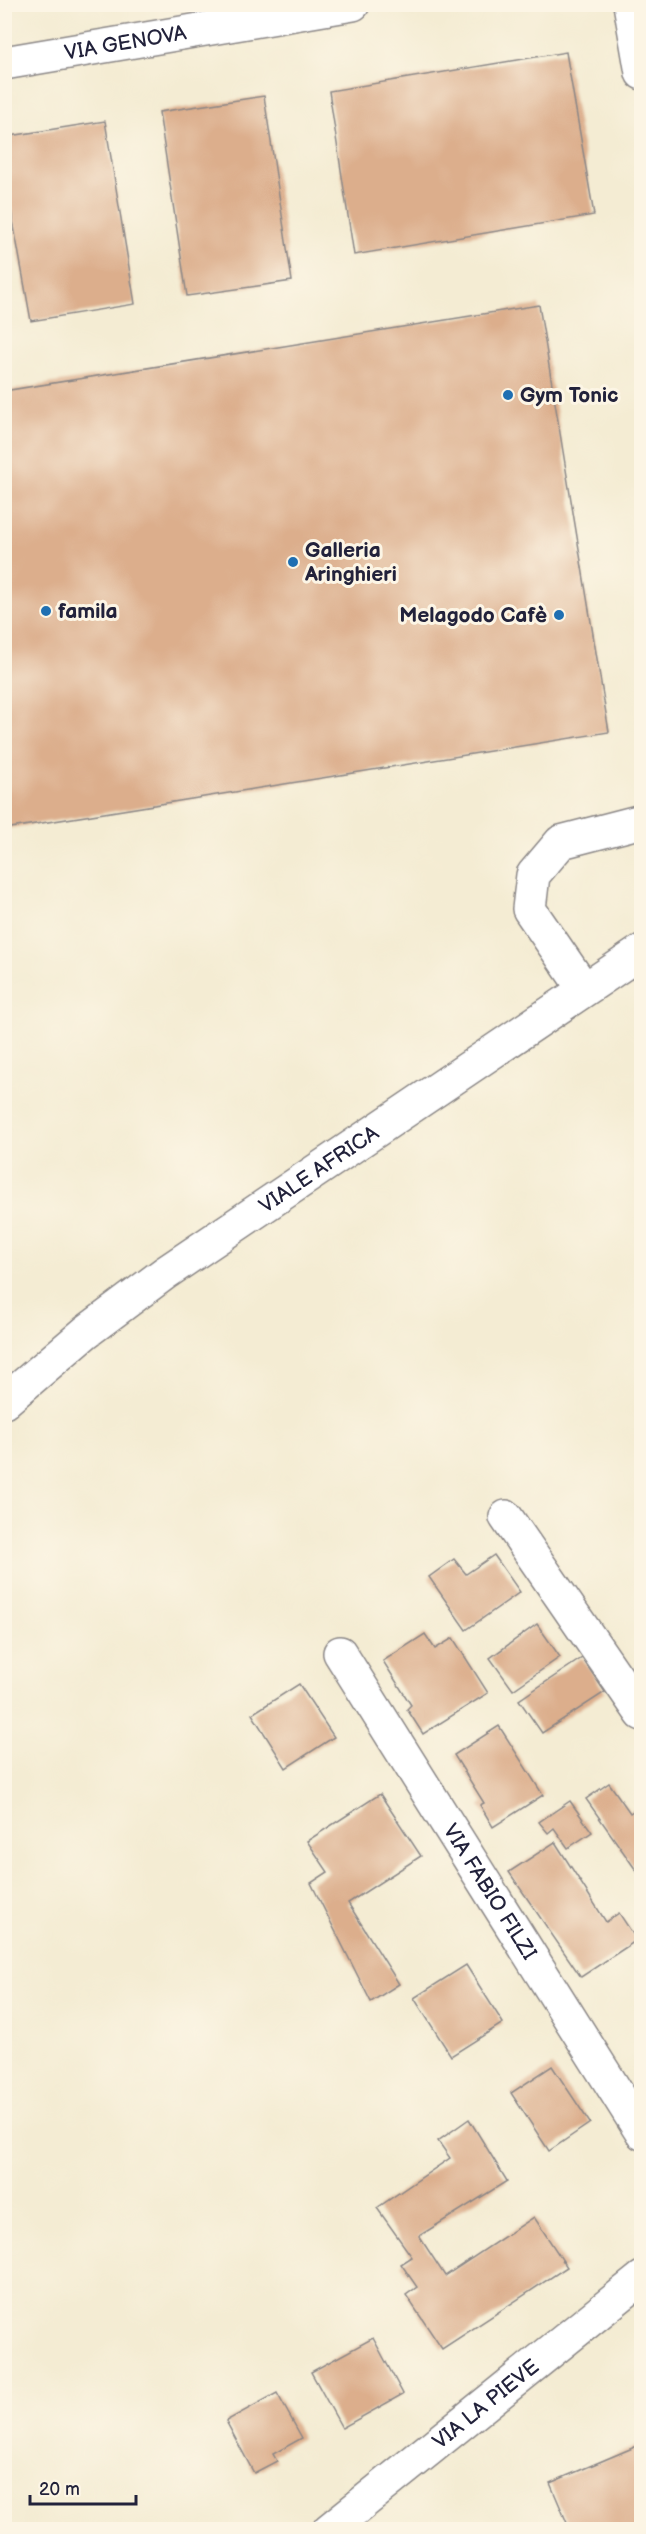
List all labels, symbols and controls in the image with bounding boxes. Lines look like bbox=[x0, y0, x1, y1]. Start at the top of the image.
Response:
street label: VIA GENOVA bbox=[63, 20, 188, 65]
place label: Gym Tonic bbox=[520, 383, 619, 408]
marker: Gym Tonic bbox=[501, 388, 515, 402]
place label: Galleria Aringhieri bbox=[304, 538, 397, 587]
marker: Galleria Aringhieri bbox=[286, 555, 300, 569]
place label: famila bbox=[58, 599, 118, 624]
place label: Melagodo Cafè bbox=[399, 603, 547, 628]
marker: famila bbox=[39, 604, 53, 618]
marker: Melagodo Cafè bbox=[552, 608, 566, 622]
street label: VIALE AFRICA bbox=[254, 1120, 383, 1218]
street label: VIA FABIO FILZI bbox=[438, 1819, 542, 1964]
street label: VIA LA PIEVE bbox=[427, 2354, 544, 2454]
scale bar bbox=[30, 2468, 136, 2506]
text: 20 m bbox=[39, 2479, 80, 2500]

